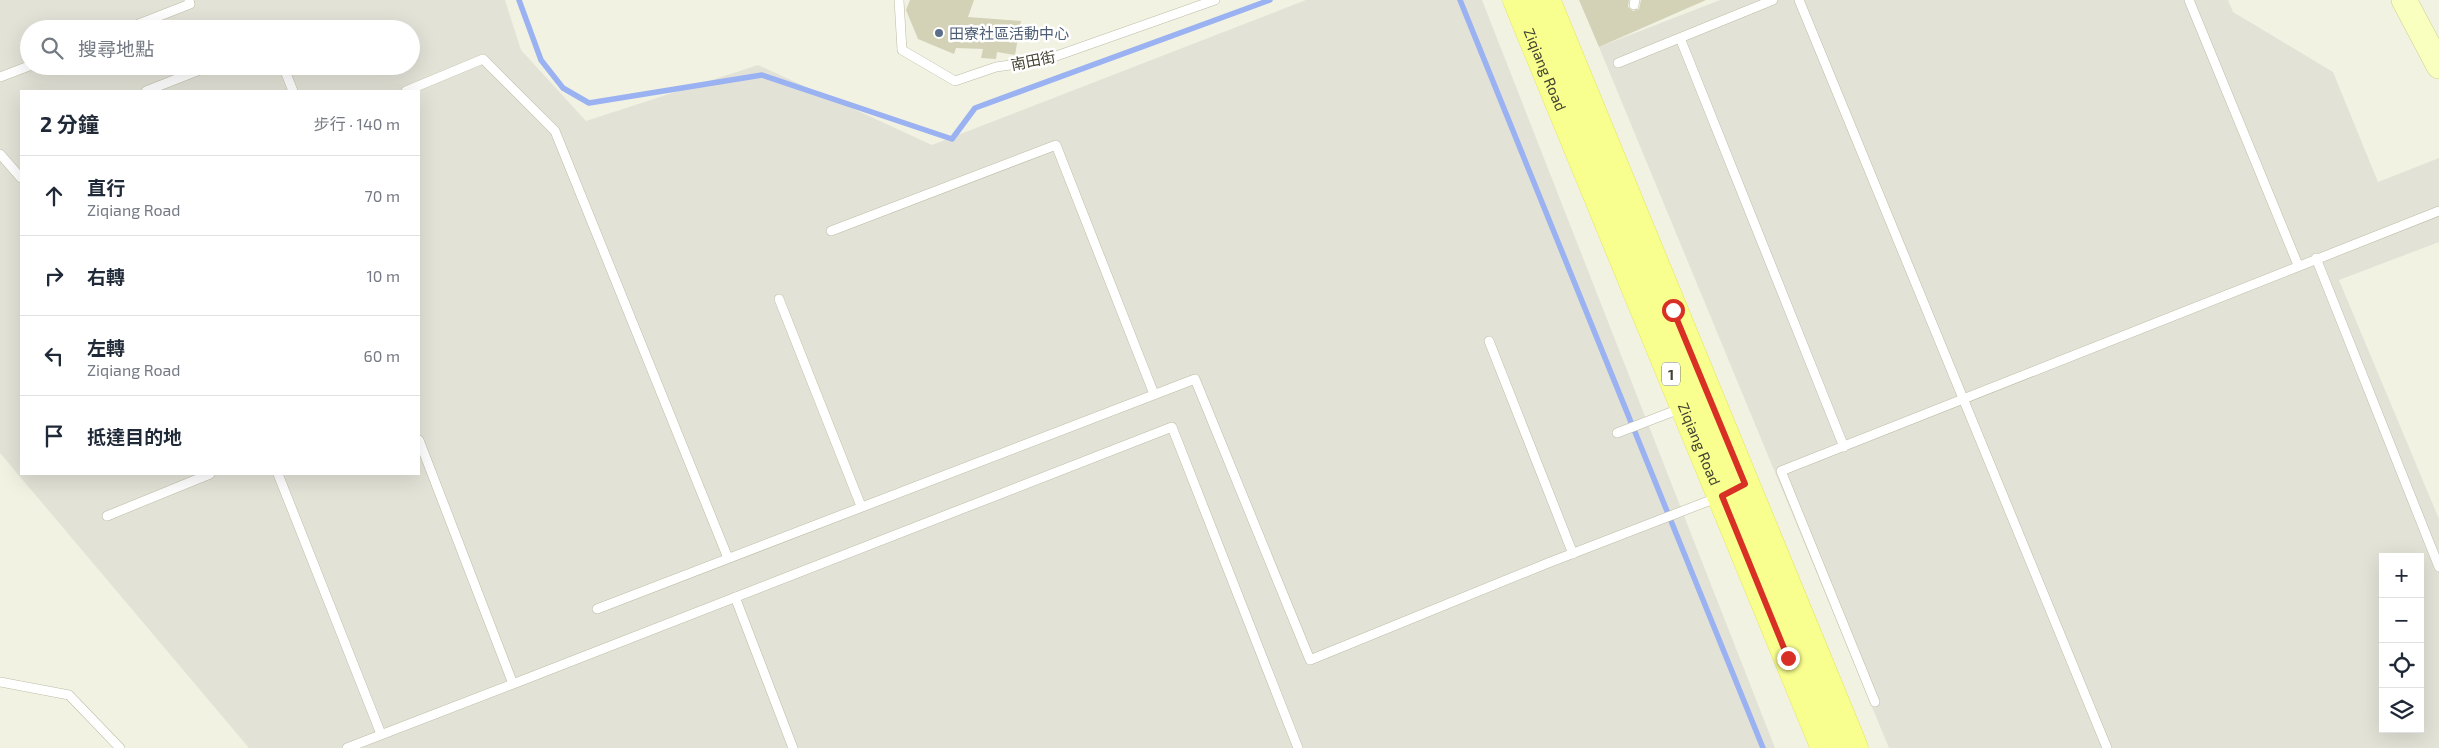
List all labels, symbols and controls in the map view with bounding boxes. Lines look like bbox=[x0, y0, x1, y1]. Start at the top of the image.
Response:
search box bbox=[20, 20, 420, 75]
place label: 田寮社區活動中心 bbox=[949, 24, 1069, 42]
street label: Ziqiang Road bbox=[1521, 25, 1571, 113]
marker: 田寮社區活動中心 bbox=[933, 27, 945, 39]
icon: search bbox=[38, 34, 66, 62]
text: 搜尋地點 bbox=[78, 37, 154, 60]
street label: 南田街 bbox=[1009, 47, 1057, 73]
text: 2 分鐘 bbox=[40, 111, 99, 136]
text: 步行 · 140 m bbox=[314, 114, 400, 133]
text: 直行 bbox=[87, 176, 125, 199]
icon: ahead bbox=[40, 182, 68, 210]
text: 70 m bbox=[365, 186, 400, 205]
text: Ziqiang Road bbox=[87, 200, 181, 219]
icon: right bbox=[40, 262, 68, 290]
text: 右轉 bbox=[87, 265, 125, 288]
text: 10 m bbox=[366, 266, 400, 285]
route start bbox=[1662, 299, 1685, 322]
text: 左轉 bbox=[87, 336, 125, 359]
icon: left bbox=[40, 342, 68, 370]
text: 60 m bbox=[364, 346, 400, 365]
text: Ziqiang Road bbox=[87, 360, 181, 379]
road number: 1 bbox=[1662, 362, 1680, 386]
street label: Ziqiang Road bbox=[1675, 400, 1725, 488]
icon: arrive bbox=[40, 422, 68, 450]
text: 抵達目的地 bbox=[87, 425, 182, 448]
map controls bbox=[2379, 553, 2424, 733]
button: + bbox=[2379, 553, 2424, 598]
button: − bbox=[2379, 598, 2424, 643]
button: locate bbox=[2379, 643, 2424, 688]
route end bbox=[1777, 647, 1800, 670]
button: layers bbox=[2379, 688, 2424, 733]

